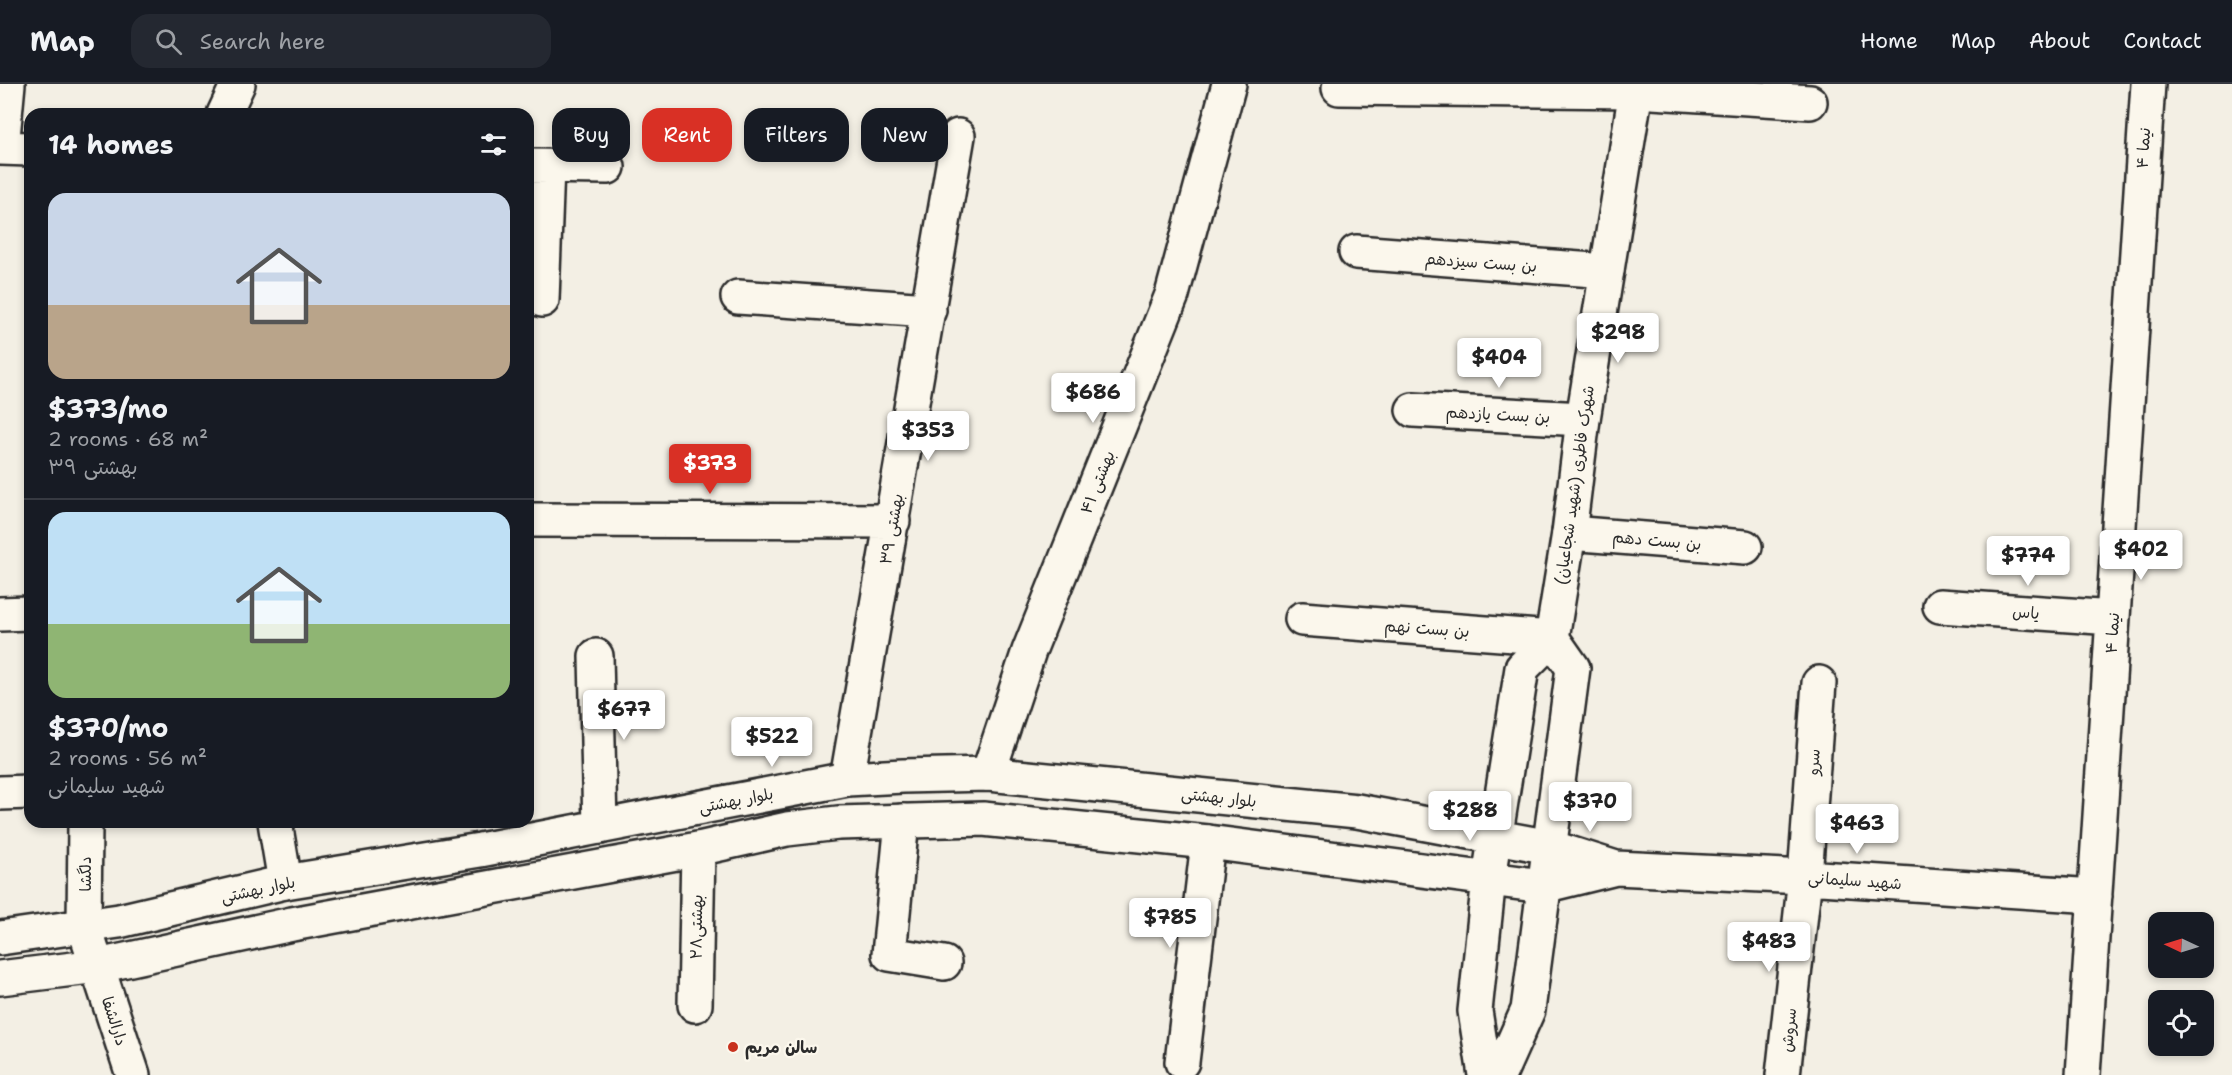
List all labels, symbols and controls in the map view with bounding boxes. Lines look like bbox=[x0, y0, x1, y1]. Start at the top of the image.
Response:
search box bbox=[131, 14, 551, 68]
text: Map bbox=[30, 22, 95, 60]
icon: search bbox=[152, 25, 185, 58]
text: Search here bbox=[200, 27, 325, 56]
text: Home bbox=[1860, 27, 1918, 55]
text: Map bbox=[1951, 27, 1996, 55]
text: About bbox=[2029, 27, 2090, 55]
text: Contact bbox=[2123, 27, 2202, 55]
chip: Buy bbox=[552, 108, 630, 162]
chip: Rent bbox=[642, 108, 732, 162]
chip: Filters bbox=[744, 108, 849, 162]
chip: New bbox=[861, 108, 948, 162]
text: 14 homes bbox=[48, 127, 174, 162]
street label: نیما ۴ bbox=[2132, 127, 2155, 169]
icon: filters bbox=[477, 128, 510, 161]
icon: home bbox=[225, 232, 333, 340]
street label: بن بست سیزدهم bbox=[1424, 248, 1538, 279]
pin: $298 bbox=[1582, 313, 1654, 364]
text: $298 bbox=[1591, 319, 1645, 345]
pin: $404 bbox=[1463, 338, 1535, 389]
text: $404 bbox=[1471, 344, 1527, 370]
pin: $686 bbox=[1057, 373, 1129, 424]
text: $686 bbox=[1065, 379, 1121, 405]
street label: شهرک فاطری (شهید شجاعیان) bbox=[1550, 384, 1599, 586]
text: $373/mo bbox=[48, 391, 168, 426]
street label: بن بست یازدهم bbox=[1445, 401, 1551, 430]
pin: $353 bbox=[892, 411, 964, 462]
text: $353 bbox=[901, 417, 955, 443]
text: 2 rooms · 68 m² bbox=[48, 426, 208, 452]
pin: $373 bbox=[674, 444, 746, 495]
street label: بهشتی ۴۱ bbox=[1075, 448, 1120, 517]
text: $373 bbox=[683, 450, 737, 476]
text: بهشتی ۳۹ bbox=[48, 454, 138, 480]
street label: بهشتی ۳۹ bbox=[875, 492, 908, 566]
street label: بن بست دهم bbox=[1611, 526, 1702, 557]
pin: $402 bbox=[2105, 530, 2177, 581]
pin: $774 bbox=[1992, 536, 2064, 587]
text: $402 bbox=[2114, 536, 2168, 562]
text: $774 bbox=[2001, 542, 2055, 568]
icon: home bbox=[225, 551, 333, 659]
street label: یاس bbox=[2012, 601, 2040, 624]
street label: نیما ۴ bbox=[2101, 612, 2124, 654]
street label: بن بست نهم bbox=[1384, 615, 1470, 644]
pin: $677 bbox=[588, 690, 660, 741]
text: $677 bbox=[597, 696, 651, 722]
text: $370/mo bbox=[48, 710, 168, 745]
pin: $522 bbox=[736, 717, 808, 768]
text: $522 bbox=[745, 723, 799, 749]
text: 2 rooms · 56 m² bbox=[48, 745, 207, 771]
street label: سرو bbox=[1802, 748, 1825, 777]
text: شهید سلیمانی bbox=[48, 773, 165, 799]
pin: $370 bbox=[1554, 782, 1626, 833]
street label: بلوار بهشتی bbox=[697, 783, 775, 818]
street label: بلوار بهشتی bbox=[1180, 783, 1258, 812]
text: $370 bbox=[1563, 788, 1617, 814]
pin: $288 bbox=[1434, 791, 1506, 842]
text: $288 bbox=[1442, 797, 1498, 823]
pin: $463 bbox=[1821, 804, 1893, 855]
text: $463 bbox=[1830, 810, 1884, 836]
street label: دلگشا bbox=[75, 856, 96, 892]
street label: شهید سلیمانی bbox=[1807, 867, 1902, 894]
street label: بلوار بهشتی bbox=[219, 871, 297, 908]
street label: بهشتی۲۸ bbox=[685, 894, 708, 960]
pin: $785 bbox=[1134, 898, 1206, 949]
text: $785 bbox=[1143, 904, 1197, 930]
north arrow bbox=[2148, 912, 2214, 978]
map controls bbox=[2148, 912, 2214, 1056]
pin: $483 bbox=[1733, 922, 1805, 973]
text: $483 bbox=[1741, 928, 1797, 954]
button: locate bbox=[2148, 990, 2214, 1056]
street label: دارالشفا bbox=[97, 994, 132, 1048]
street label: سروش bbox=[1776, 1007, 1801, 1053]
place label: سالن مریم bbox=[745, 1037, 817, 1060]
marker: سالن مریم bbox=[726, 1040, 740, 1054]

